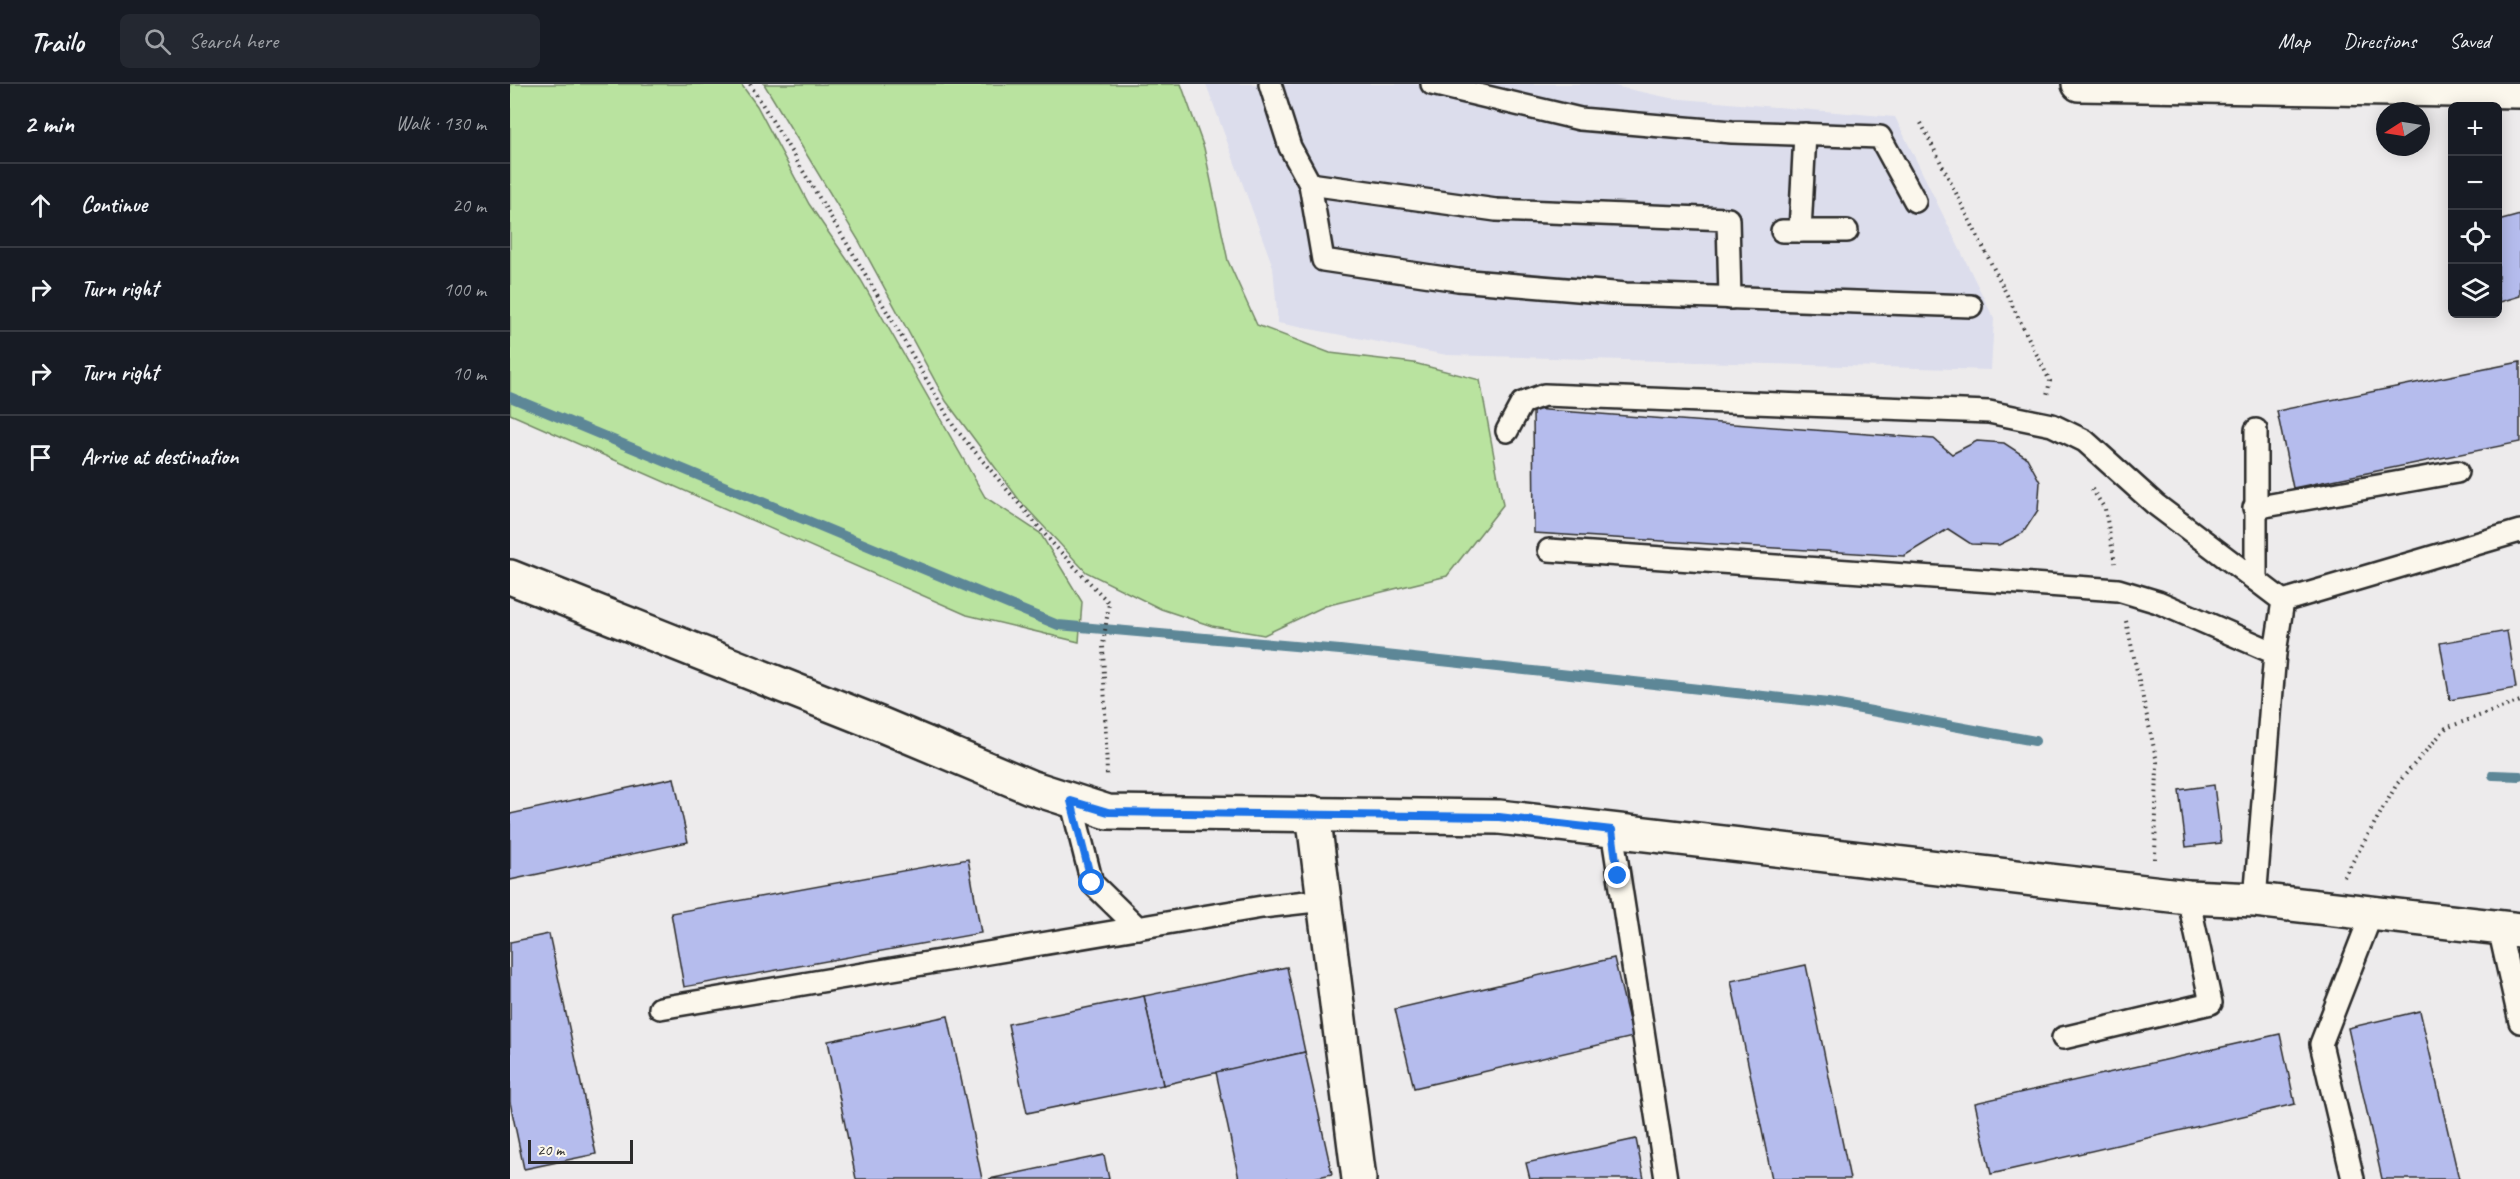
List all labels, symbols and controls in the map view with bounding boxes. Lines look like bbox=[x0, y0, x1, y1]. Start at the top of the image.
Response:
search box bbox=[120, 14, 540, 68]
text: Trailo bbox=[30, 24, 84, 59]
icon: search bbox=[141, 25, 174, 58]
text: Search here bbox=[189, 27, 278, 55]
text: Map bbox=[2278, 28, 2310, 54]
text: Directions bbox=[2343, 28, 2416, 54]
text: Saved bbox=[2449, 28, 2490, 54]
north arrow bbox=[2376, 102, 2430, 156]
map controls bbox=[2448, 102, 2502, 318]
button: + bbox=[2448, 102, 2502, 156]
text: 2 min bbox=[24, 107, 74, 140]
text: Walk · 130 m bbox=[396, 111, 486, 136]
button: − bbox=[2448, 156, 2502, 210]
icon: ahead bbox=[24, 189, 57, 222]
text: Continue bbox=[81, 191, 147, 219]
text: 20 m bbox=[452, 193, 486, 218]
button: locate bbox=[2448, 210, 2502, 264]
button: layers bbox=[2448, 264, 2502, 318]
icon: right bbox=[24, 273, 57, 306]
text: Turn right bbox=[81, 275, 158, 303]
text: 100 m bbox=[443, 277, 486, 302]
icon: right bbox=[24, 357, 57, 390]
text: Turn right bbox=[81, 359, 158, 387]
text: 10 m bbox=[452, 361, 486, 386]
icon: arrive bbox=[24, 441, 57, 474]
text: Arrive at destination bbox=[81, 443, 238, 471]
route end bbox=[1604, 862, 1630, 888]
route start bbox=[1078, 869, 1104, 895]
scale bar bbox=[528, 1137, 633, 1164]
text: 20 m bbox=[537, 1140, 564, 1160]

